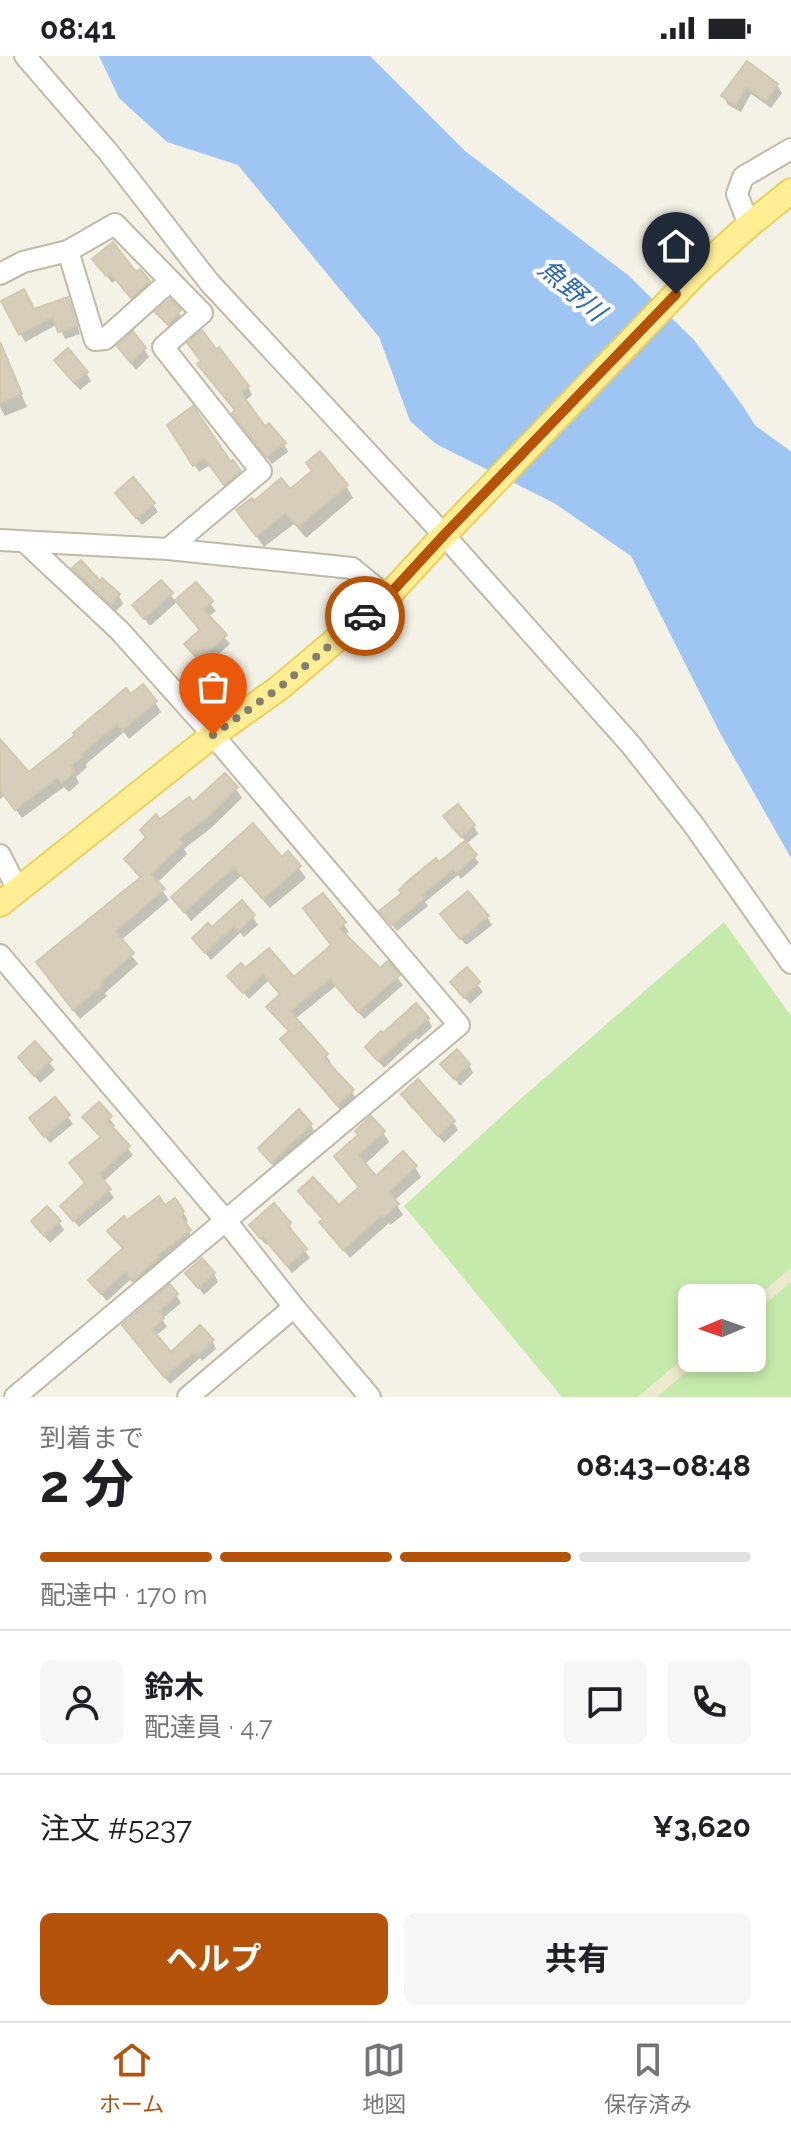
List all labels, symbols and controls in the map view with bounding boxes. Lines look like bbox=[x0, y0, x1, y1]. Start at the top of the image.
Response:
text: 08:41 bbox=[40, 11, 116, 46]
pin bbox=[642, 212, 710, 294]
icon: home bbox=[654, 224, 698, 268]
water label: 魚野川 bbox=[533, 253, 614, 329]
courier bbox=[325, 576, 405, 656]
icon: car bbox=[343, 594, 387, 638]
pin bbox=[179, 653, 247, 735]
icon: bag bbox=[191, 665, 235, 709]
north arrow bbox=[678, 1284, 766, 1372]
map controls bbox=[678, 1284, 766, 1372]
text: 到着まで bbox=[40, 1423, 144, 1453]
text: 08:43–08:48 bbox=[576, 1448, 751, 1483]
text: 2 分 bbox=[40, 1453, 134, 1514]
text: 配達中 · 170 m bbox=[40, 1580, 207, 1610]
button: person bbox=[40, 1660, 124, 1744]
button: chat bbox=[563, 1660, 647, 1744]
button: phone bbox=[667, 1660, 751, 1744]
text: 鈴木 bbox=[144, 1669, 204, 1704]
text: 配達員 · 4.7 bbox=[144, 1712, 273, 1742]
text: ¥3,620 bbox=[652, 1809, 751, 1844]
text: 注文 #5237 bbox=[40, 1811, 192, 1846]
button: ヘルプ bbox=[40, 1913, 388, 2005]
button: 共有 bbox=[404, 1913, 751, 2005]
tab: ホーム bbox=[99, 2038, 164, 2118]
tab: 地図 bbox=[362, 2038, 406, 2118]
tab: 保存済み bbox=[604, 2038, 692, 2118]

